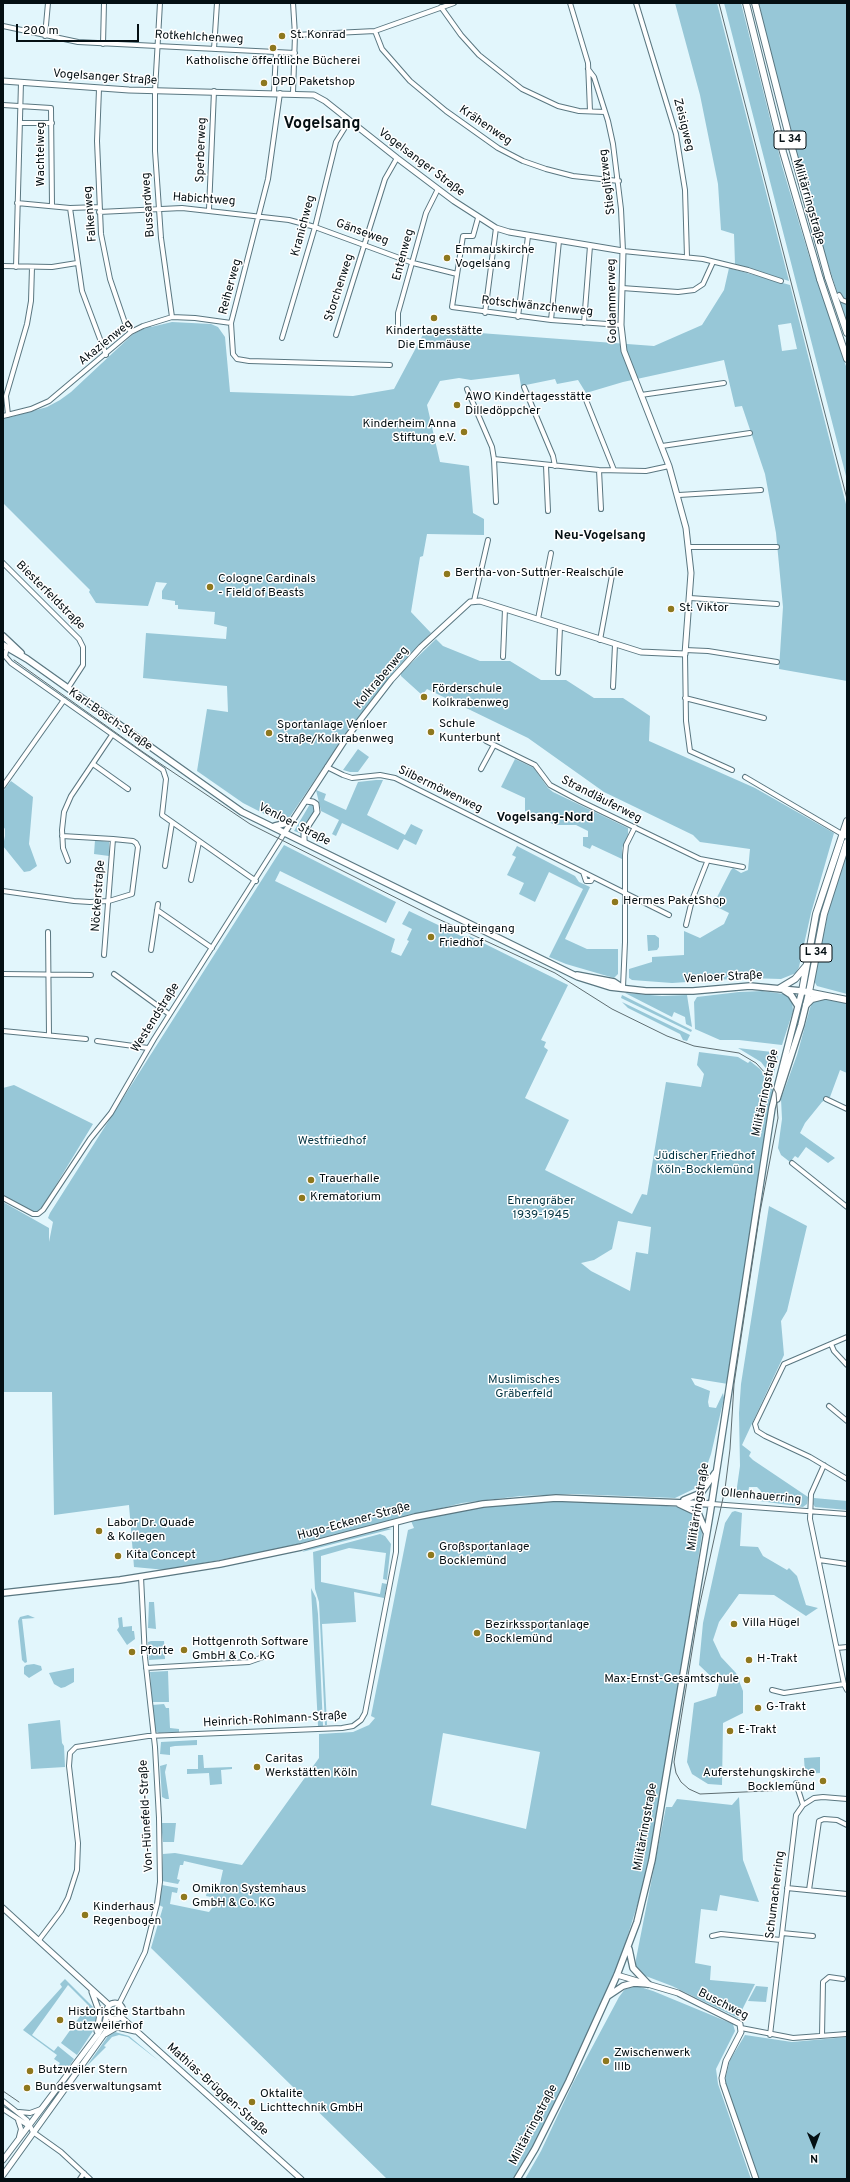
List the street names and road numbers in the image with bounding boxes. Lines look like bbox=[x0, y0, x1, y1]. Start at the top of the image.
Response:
street label: Rotkehlchenweg bbox=[154, 28, 244, 48]
street label: Vogelsanger Straße bbox=[52, 67, 158, 89]
street label: Zeisigweg bbox=[669, 97, 697, 153]
street label: Krähenweg bbox=[456, 103, 514, 149]
street label: Sperberweg bbox=[194, 117, 210, 183]
street label: Wachtelweg bbox=[35, 122, 49, 186]
street label: Vogelsanger Straße bbox=[375, 126, 467, 200]
road number: L 34 bbox=[774, 131, 806, 149]
street label: Stieglitzweg bbox=[597, 148, 619, 216]
street label: Militärringstraße bbox=[789, 157, 827, 247]
street label: Bussardweg bbox=[140, 172, 158, 238]
street label: Falkenweg bbox=[81, 185, 101, 243]
street label: Habichtweg bbox=[172, 191, 236, 209]
street label: Kranichweg bbox=[289, 194, 319, 258]
street label: Gänseweg bbox=[334, 217, 390, 249]
street label: Entenweg bbox=[390, 227, 418, 283]
street label: Storchenweg bbox=[322, 252, 358, 324]
street label: Reiherweg bbox=[217, 257, 245, 317]
street label: Goldammerweg bbox=[605, 258, 621, 344]
street label: Rotschwänzchenweg bbox=[480, 294, 594, 320]
street label: Akazienweg bbox=[76, 317, 136, 369]
street label: Biesterfeldstraße bbox=[12, 558, 88, 634]
street label: Kolkrabenweg bbox=[352, 644, 412, 712]
street label: Karl-Bosch-Straße bbox=[65, 686, 155, 754]
street label: Silbermöwenweg bbox=[395, 763, 485, 817]
street label: Strandläuferweg bbox=[558, 773, 644, 827]
street label: Venloer Straße bbox=[256, 801, 332, 849]
street label: Nöckerstraße bbox=[89, 860, 109, 932]
road number: L 34 bbox=[800, 944, 832, 962]
street label: Venloer Straße bbox=[683, 969, 763, 987]
street label: Westendstraße bbox=[129, 980, 183, 1056]
street label: Militärringstraße bbox=[750, 1048, 782, 1138]
street label: Militärringstraße bbox=[685, 1462, 713, 1552]
street label: Ollenhauerring bbox=[720, 1486, 802, 1508]
street label: Hugo-Eckener-Straße bbox=[296, 1500, 412, 1544]
street label: Heinrich-Rohlmann-Straße bbox=[203, 1709, 347, 1731]
street label: Von-Hünefeld-Straße bbox=[137, 1759, 157, 1873]
street label: Militärringstraße bbox=[631, 1782, 661, 1872]
street label: Schumacherring bbox=[763, 1850, 789, 1940]
street label: Buschweg bbox=[695, 1986, 751, 2024]
street label: Mathias-Brüggen-Straße bbox=[163, 2041, 271, 2139]
street label: Militärringstraße bbox=[507, 2082, 561, 2168]

